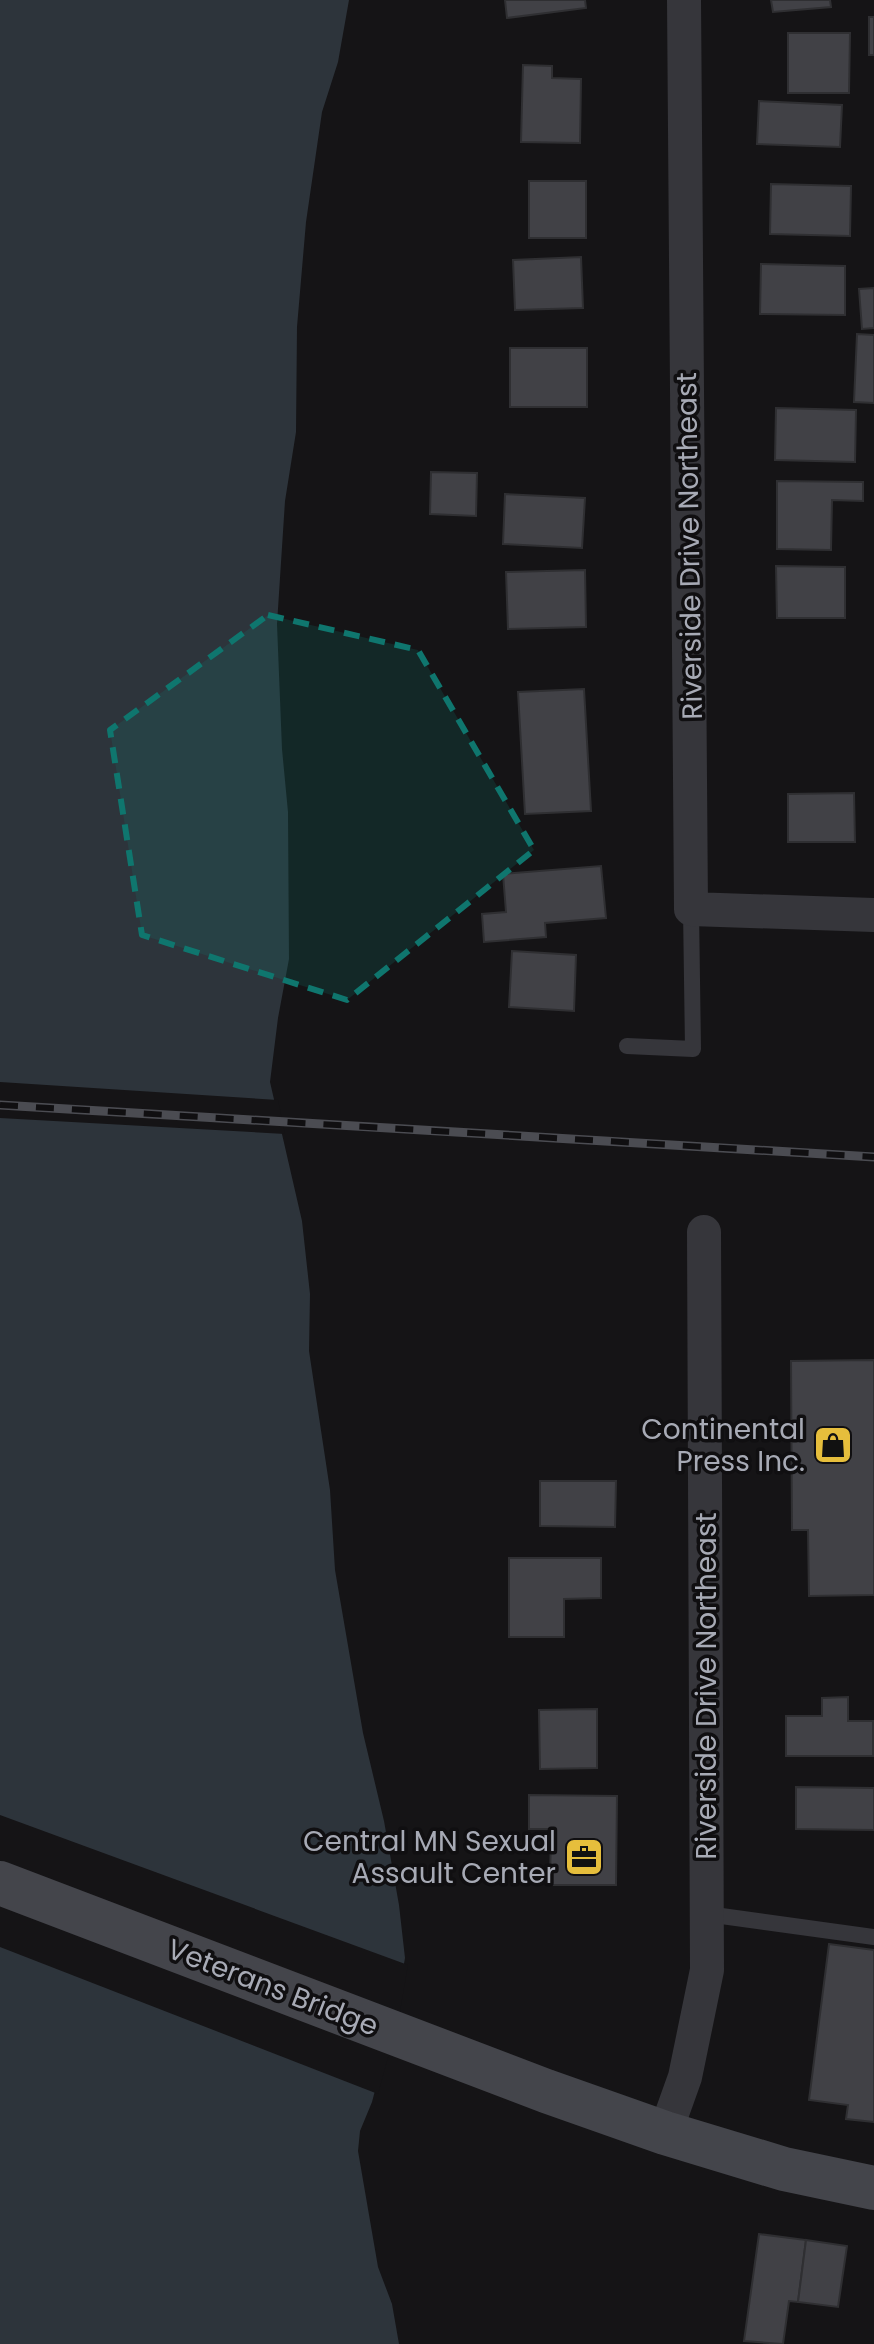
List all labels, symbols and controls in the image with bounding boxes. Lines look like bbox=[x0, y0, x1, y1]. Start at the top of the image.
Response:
street label: Riverside Drive Northeast bbox=[667, 372, 712, 720]
place label: Continental Press Inc. bbox=[641, 1410, 805, 1481]
shop icon: Continental Press Inc. bbox=[812, 1424, 854, 1466]
street label: Riverside Drive Northeast bbox=[687, 1512, 726, 1860]
place label: Central MN Sexual Assault Center bbox=[303, 1822, 556, 1893]
office icon: Central MN Sexual Assault Center bbox=[563, 1836, 605, 1878]
street label: Veterans Bridge bbox=[162, 1929, 384, 2046]

